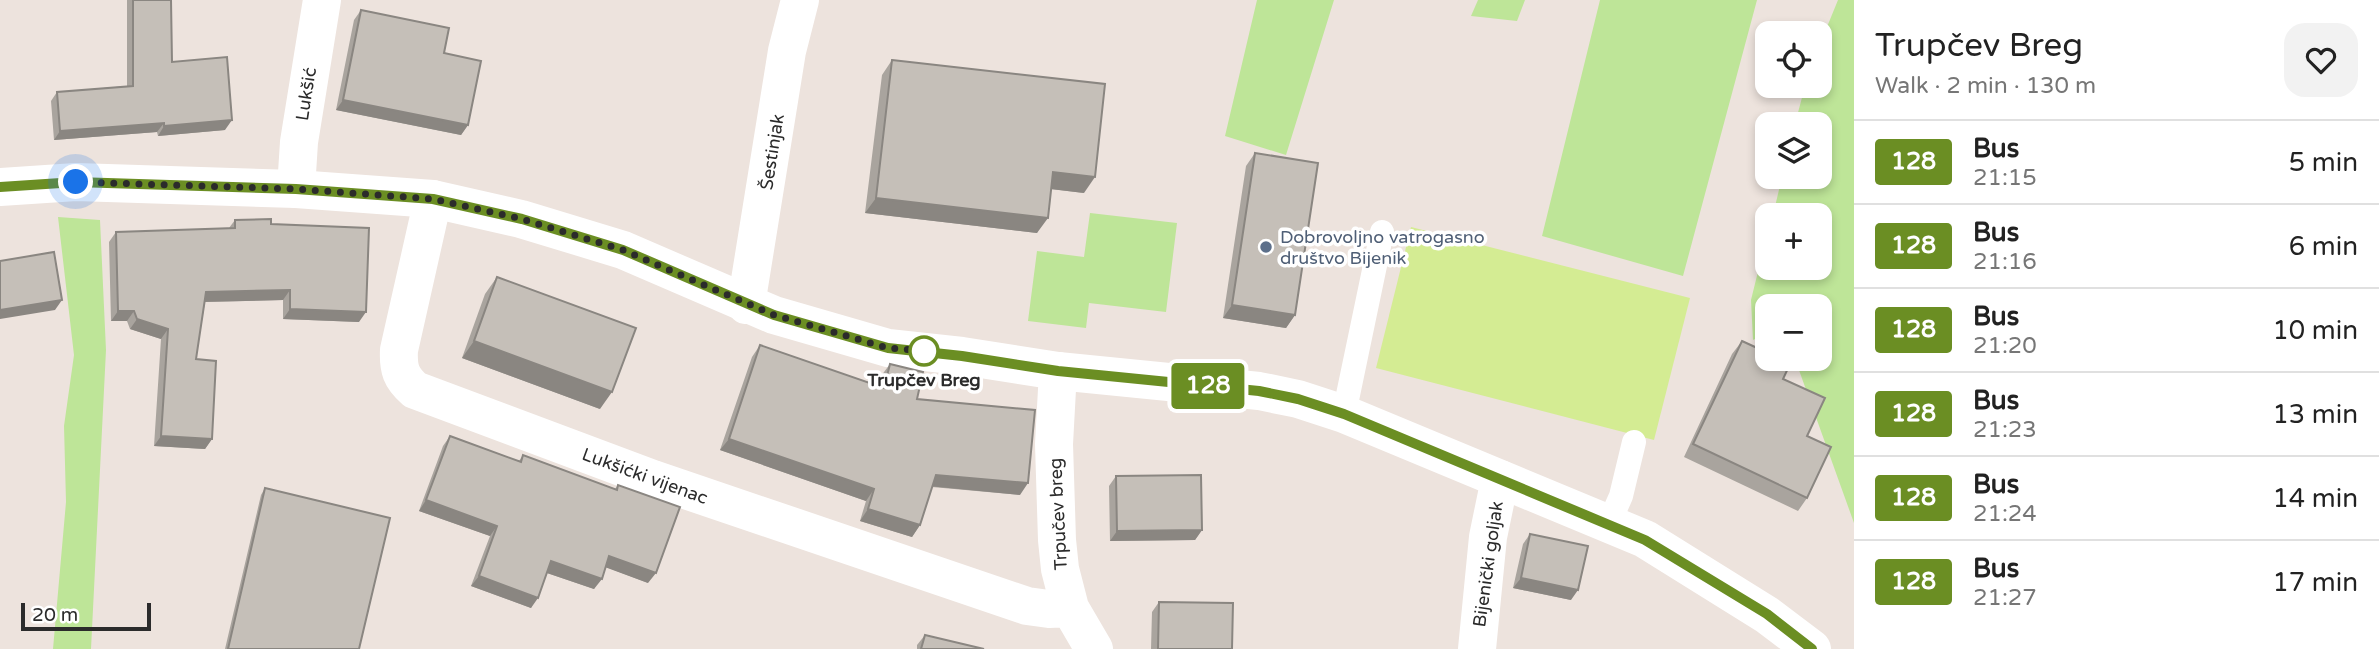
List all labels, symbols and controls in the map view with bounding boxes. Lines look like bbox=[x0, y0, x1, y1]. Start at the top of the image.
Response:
map controls bbox=[1755, 21, 1832, 371]
button: locate bbox=[1755, 21, 1832, 98]
button: heart bbox=[2284, 23, 2358, 97]
text: Trupčev Breg bbox=[1875, 26, 2083, 65]
street label: Lukšić bbox=[291, 66, 321, 122]
text: Walk · 2 min · 130 m bbox=[1875, 72, 2096, 100]
street label: Šestinjak bbox=[755, 112, 789, 192]
button: layers bbox=[1755, 112, 1832, 189]
text: Bus bbox=[1973, 133, 2019, 164]
text: 128 bbox=[1891, 147, 1936, 176]
text: 5 min bbox=[2289, 147, 2358, 178]
your location bbox=[58, 164, 93, 199]
text: 21:15 bbox=[1973, 164, 2037, 192]
button: + bbox=[1755, 203, 1832, 280]
text: Bus bbox=[1973, 217, 2019, 248]
place label: Dobrovoljno vatrogasno društvo Bijenik bbox=[1280, 226, 1485, 269]
text: 128 bbox=[1891, 231, 1936, 260]
text: 6 min bbox=[2289, 231, 2358, 262]
marker: Dobrovoljno vatrogasno društvo Bijenik bbox=[1258, 239, 1274, 255]
text: 21:16 bbox=[1973, 248, 2037, 276]
button: − bbox=[1755, 294, 1832, 371]
text: Bus bbox=[1973, 301, 2019, 332]
text: 128 bbox=[1891, 315, 1936, 344]
text: 10 min bbox=[2272, 315, 2358, 346]
text: 21:20 bbox=[1973, 332, 2037, 360]
marker: Trupčev Breg bbox=[909, 336, 939, 366]
line badge: 128 bbox=[1168, 363, 1248, 409]
place label: Trupčev Breg bbox=[866, 369, 981, 391]
text: 128 bbox=[1185, 371, 1231, 400]
text: Bus bbox=[1973, 385, 2019, 416]
text: 128 bbox=[1891, 399, 1936, 428]
text: 13 min bbox=[2272, 399, 2358, 430]
text: 21:23 bbox=[1973, 416, 2037, 444]
street label: Lukšićki vijenac bbox=[579, 443, 711, 509]
street label: Trpučev breg bbox=[1044, 457, 1072, 571]
text: Bus bbox=[1973, 469, 2019, 500]
text: 128 bbox=[1891, 483, 1936, 512]
text: 14 min bbox=[2272, 483, 2358, 514]
street label: Bijenički goljak bbox=[1468, 499, 1508, 628]
text: 21:24 bbox=[1973, 500, 2037, 528]
text: Bus bbox=[1973, 553, 2019, 584]
text: 128 bbox=[1891, 567, 1936, 596]
text: 17 min bbox=[2272, 567, 2358, 598]
text: 21:27 bbox=[1973, 584, 2037, 612]
scale bar bbox=[21, 600, 150, 632]
text: 20 m bbox=[32, 604, 78, 626]

